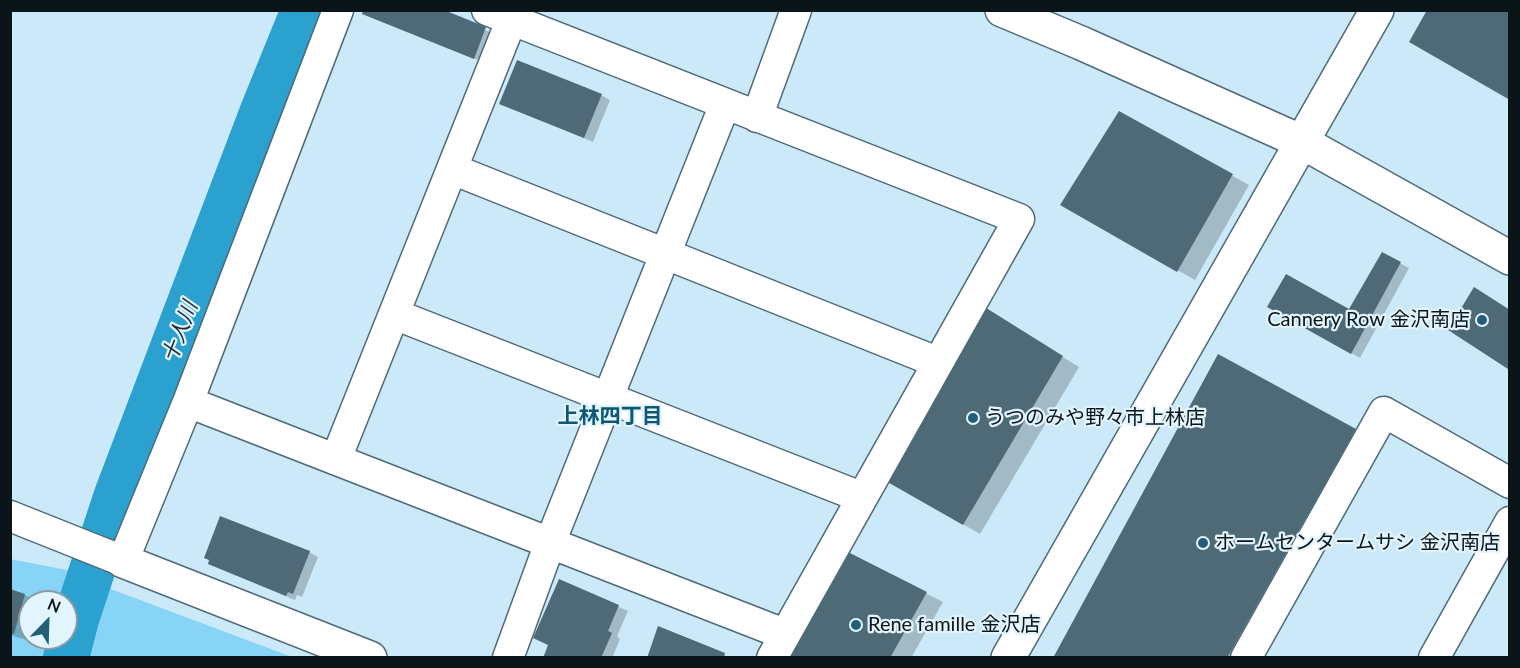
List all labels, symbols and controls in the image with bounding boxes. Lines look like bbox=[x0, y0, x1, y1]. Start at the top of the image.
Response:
water label: 十人川 bbox=[157, 298, 203, 366]
place label: Cannery Row 金沢南店 bbox=[1267, 308, 1470, 332]
marker: Cannery Row 金沢南店 bbox=[1475, 313, 1489, 327]
district label: 上林四丁目 bbox=[558, 403, 662, 429]
place label: うつのみや野々市上林店 bbox=[985, 406, 1205, 430]
marker: うつのみや野々市上林店 bbox=[966, 411, 980, 425]
place label: ホームセンタームサシ 金沢南店 bbox=[1215, 531, 1500, 555]
marker: ホームセンタームサシ 金沢南店 bbox=[1196, 536, 1210, 550]
north arrow bbox=[18, 590, 78, 650]
text: N bbox=[45, 594, 64, 616]
place label: Rene famille 金沢店 bbox=[868, 613, 1041, 637]
marker: Rene famille 金沢店 bbox=[849, 618, 863, 632]

